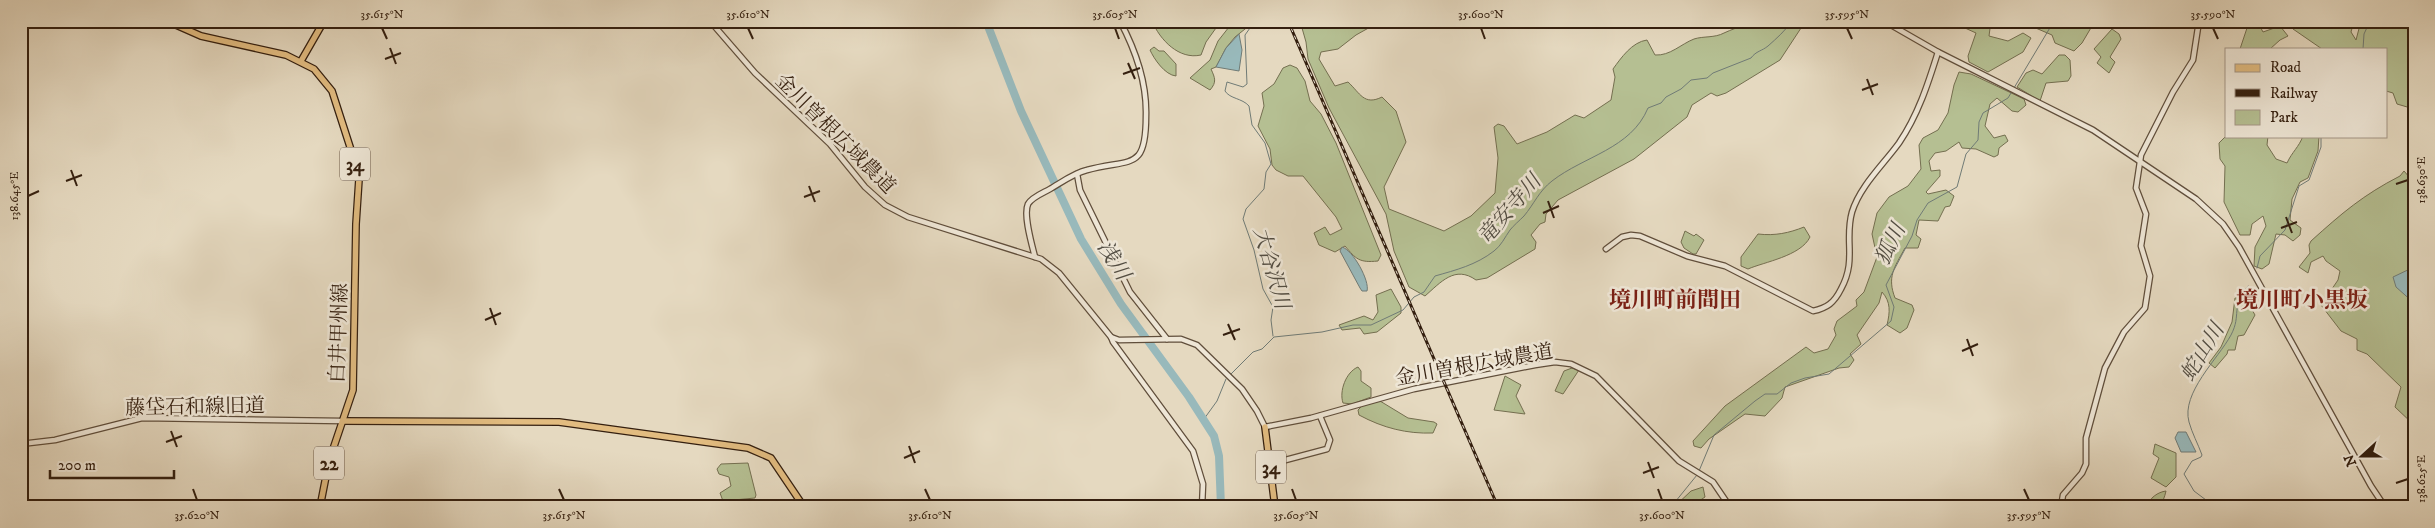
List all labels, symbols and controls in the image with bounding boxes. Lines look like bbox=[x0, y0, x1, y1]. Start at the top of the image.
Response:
text: 35.615°N bbox=[360, 7, 404, 22]
text: 35.610°N bbox=[726, 7, 770, 22]
text: 35.605°N bbox=[1092, 7, 1138, 22]
text: 35.600°N bbox=[1458, 7, 1504, 22]
text: 35.595°N bbox=[1825, 7, 1869, 22]
text: 35.590°N bbox=[2191, 7, 2236, 22]
legend bbox=[2225, 48, 2388, 138]
text: Road bbox=[2270, 58, 2302, 77]
street label: 金川曽根広域農道 bbox=[770, 69, 900, 199]
text: Railway bbox=[2270, 84, 2318, 103]
text: Park bbox=[2270, 108, 2299, 127]
road number: 34 bbox=[340, 147, 370, 180]
text: 138.630°E bbox=[2414, 156, 2429, 204]
water label: 竜安寺川 bbox=[1472, 168, 1548, 250]
text: 138.645°E bbox=[7, 171, 22, 221]
water label: 狐川 bbox=[1870, 218, 1913, 269]
water label: 大谷沢川 bbox=[1247, 224, 1296, 314]
water label: 浅川 bbox=[1091, 236, 1136, 287]
street label: 白井甲州線 bbox=[325, 283, 354, 383]
district label: 境川町前間田 bbox=[1609, 287, 1741, 314]
district label: 境川町小黒坂 bbox=[2236, 287, 2368, 314]
water label: 蛇山川 bbox=[2175, 317, 2231, 386]
street label: 金川曽根広域農道 bbox=[1393, 339, 1555, 392]
street label: 藤垈石和線旧道 bbox=[125, 394, 265, 421]
north arrow bbox=[2338, 430, 2388, 480]
road number: 22 bbox=[314, 446, 344, 479]
scale bar bbox=[50, 448, 174, 480]
road number: 34 bbox=[1256, 451, 1286, 484]
text: N bbox=[2340, 451, 2361, 469]
text: 138.625°E bbox=[2414, 454, 2429, 503]
text: 200 m bbox=[58, 456, 96, 475]
text: 35.620°N bbox=[174, 508, 220, 523]
text: 35.615°N bbox=[542, 508, 586, 523]
text: 35.610°N bbox=[908, 508, 952, 523]
text: 35.605°N bbox=[1273, 508, 1319, 523]
text: 35.600°N bbox=[1639, 508, 1685, 523]
text: 35.595°N bbox=[2007, 508, 2051, 523]

